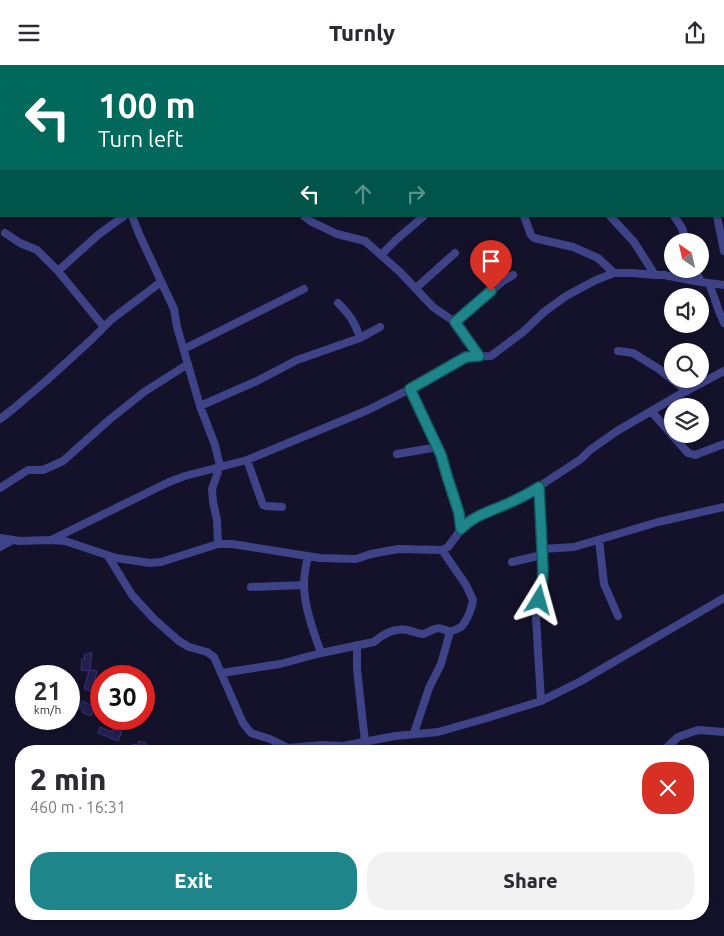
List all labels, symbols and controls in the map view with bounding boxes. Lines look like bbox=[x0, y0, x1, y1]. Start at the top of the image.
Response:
icon: menu bbox=[15, 19, 43, 47]
icon: share bbox=[681, 19, 709, 47]
text: Turnly bbox=[329, 20, 395, 45]
icon: left bbox=[15, 85, 80, 150]
text: 100 m bbox=[98, 85, 196, 125]
text: Turn left bbox=[98, 126, 183, 151]
icon: left bbox=[296, 180, 324, 208]
icon: ahead bbox=[349, 180, 377, 208]
icon: right bbox=[402, 180, 430, 208]
north arrow bbox=[664, 233, 709, 277]
map controls bbox=[664, 233, 709, 443]
pin bbox=[470, 240, 512, 291]
icon: arrive bbox=[477, 247, 505, 275]
button: sound bbox=[664, 288, 709, 333]
button: search bbox=[664, 343, 709, 388]
button: layers bbox=[664, 398, 709, 443]
position arrow bbox=[512, 573, 564, 625]
speed limit sign: 30 bbox=[90, 665, 155, 730]
text: 21 bbox=[33, 677, 62, 705]
text: km/h bbox=[34, 703, 61, 716]
text: 2 min bbox=[30, 762, 106, 796]
button: close bbox=[642, 762, 694, 814]
text: 460 m · 16:31 bbox=[30, 798, 126, 816]
button: Exit bbox=[30, 852, 357, 910]
button: Share bbox=[367, 852, 694, 910]

